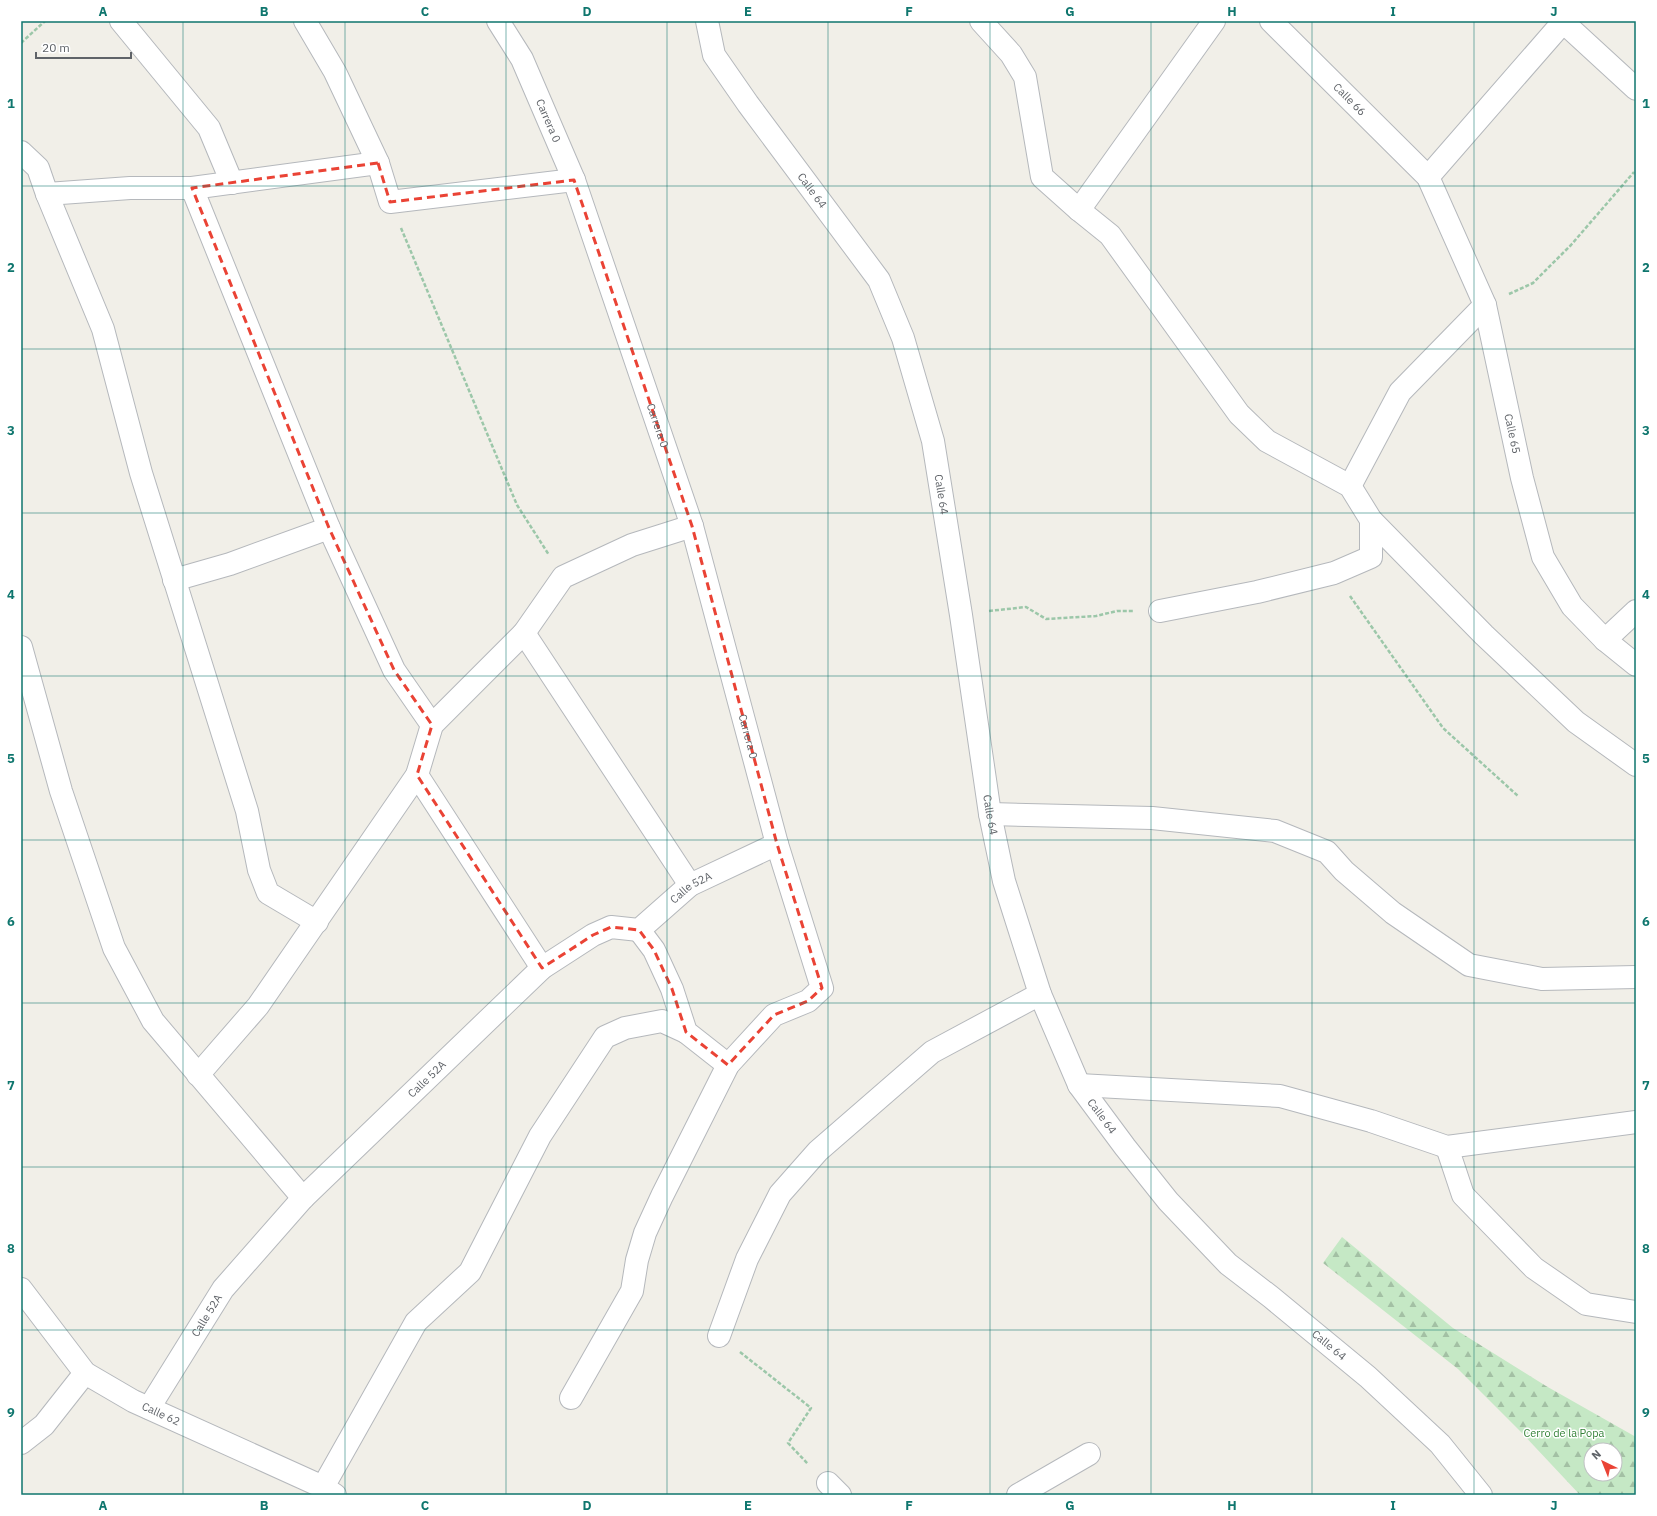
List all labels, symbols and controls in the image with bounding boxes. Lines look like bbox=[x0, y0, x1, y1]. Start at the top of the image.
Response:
text: A bbox=[99, 3, 108, 20]
text: B bbox=[260, 3, 269, 20]
text: C bbox=[421, 3, 430, 20]
text: D bbox=[582, 3, 592, 20]
text: E bbox=[744, 3, 752, 20]
text: F bbox=[905, 3, 913, 20]
text: G bbox=[1065, 3, 1075, 20]
text: H bbox=[1227, 3, 1237, 20]
text: I bbox=[1390, 3, 1396, 20]
text: J bbox=[1550, 3, 1558, 20]
scale bar bbox=[36, 34, 131, 60]
text: 20 m bbox=[42, 40, 70, 55]
street label: Calle 66 bbox=[1330, 80, 1369, 118]
text: 1 bbox=[7, 95, 15, 112]
text: 1 bbox=[1642, 95, 1650, 112]
street label: Carrera 0 bbox=[533, 97, 564, 144]
street label: Calle 64 bbox=[795, 170, 830, 211]
text: 2 bbox=[7, 259, 15, 276]
text: 2 bbox=[1642, 259, 1650, 276]
street label: Carrera 0 bbox=[644, 401, 672, 449]
street label: Calle 65 bbox=[1501, 412, 1524, 455]
text: 3 bbox=[7, 422, 15, 439]
text: 3 bbox=[1642, 422, 1650, 439]
street label: Calle 64 bbox=[931, 473, 952, 516]
text: 4 bbox=[7, 586, 15, 603]
text: 4 bbox=[1642, 586, 1650, 603]
street label: Carrera 0 bbox=[736, 712, 761, 760]
text: 5 bbox=[7, 750, 15, 767]
text: 5 bbox=[1642, 750, 1650, 767]
street label: Calle 64 bbox=[980, 794, 1001, 836]
street label: Calle 52A bbox=[667, 869, 714, 906]
text: 6 bbox=[7, 913, 15, 930]
text: 6 bbox=[1642, 913, 1650, 930]
street label: Calle 52A bbox=[405, 1057, 449, 1100]
text: 7 bbox=[7, 1077, 15, 1094]
text: 7 bbox=[1642, 1077, 1650, 1094]
street label: Calle 64 bbox=[1084, 1096, 1120, 1137]
text: 8 bbox=[7, 1240, 15, 1257]
text: 8 bbox=[1642, 1240, 1650, 1257]
street label: Calle 52A bbox=[188, 1292, 225, 1339]
street label: Calle 64 bbox=[1309, 1327, 1350, 1364]
street label: Calle 62 bbox=[140, 1399, 182, 1428]
text: 9 bbox=[7, 1404, 15, 1421]
text: 9 bbox=[1642, 1404, 1650, 1421]
park label: Cerro de la Popa bbox=[1524, 1426, 1605, 1440]
north arrow bbox=[1583, 1442, 1623, 1482]
text: N bbox=[1588, 1447, 1604, 1463]
text: A bbox=[99, 1497, 108, 1514]
text: B bbox=[260, 1497, 269, 1514]
text: C bbox=[421, 1497, 430, 1514]
text: D bbox=[582, 1497, 592, 1514]
text: E bbox=[744, 1497, 752, 1514]
text: F bbox=[905, 1497, 913, 1514]
text: G bbox=[1065, 1497, 1075, 1514]
text: H bbox=[1227, 1497, 1237, 1514]
text: I bbox=[1390, 1497, 1396, 1514]
text: J bbox=[1550, 1497, 1558, 1514]

